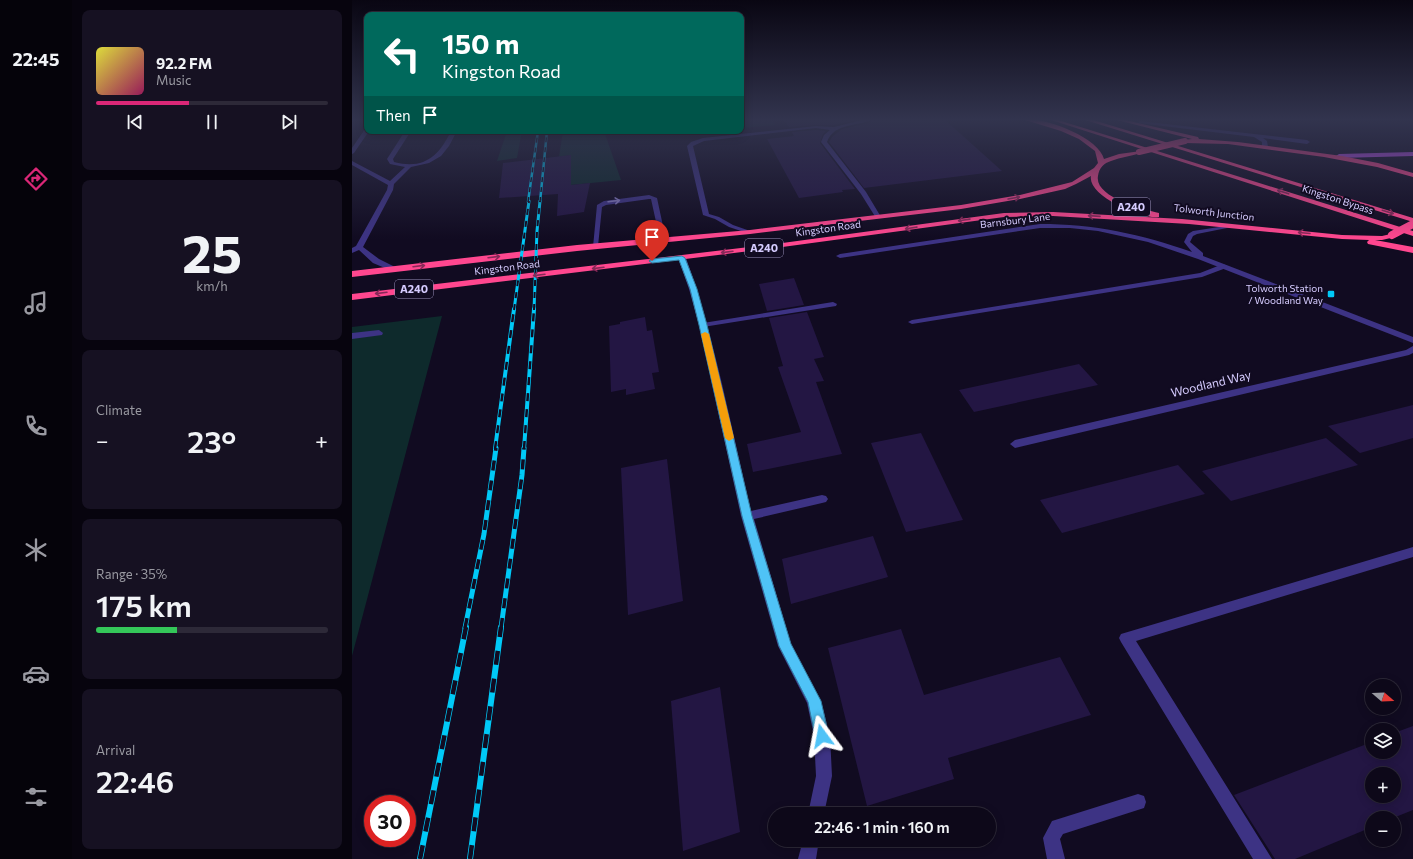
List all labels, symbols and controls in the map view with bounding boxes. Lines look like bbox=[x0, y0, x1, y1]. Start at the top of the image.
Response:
text: 150 m bbox=[442, 26, 519, 60]
icon: left bbox=[376, 28, 428, 80]
text: 22:45 bbox=[13, 48, 59, 70]
text: 92.2 FM bbox=[156, 54, 212, 72]
text: Kingston Road bbox=[442, 60, 561, 82]
text: Music bbox=[156, 72, 191, 88]
icon: arrive bbox=[419, 104, 441, 126]
text: Then bbox=[376, 106, 411, 124]
icon: previous bbox=[124, 111, 146, 133]
icon: pause bbox=[201, 111, 223, 133]
icon: next bbox=[278, 111, 300, 133]
icon: directions bbox=[22, 165, 50, 193]
street label: Kingston Bypass bbox=[1301, 182, 1376, 216]
one-way arrow bbox=[1276, 188, 1289, 195]
one-way arrow bbox=[1007, 193, 1020, 201]
one-way arrow bbox=[607, 197, 620, 205]
road number: A240 bbox=[1112, 198, 1150, 216]
street label: Tolworth Junction bbox=[1173, 201, 1255, 223]
one-way arrow bbox=[1382, 209, 1395, 216]
street label: Barnsbury Lane bbox=[979, 210, 1051, 230]
one-way arrow bbox=[1088, 212, 1101, 219]
one-way arrow bbox=[958, 216, 971, 224]
street label: Kingston Road bbox=[795, 217, 862, 239]
text: 25 bbox=[182, 220, 242, 284]
pin bbox=[635, 220, 669, 261]
one-way arrow bbox=[905, 224, 918, 232]
icon: arrive bbox=[641, 226, 663, 248]
one-way arrow bbox=[1298, 230, 1311, 237]
road number: A240 bbox=[745, 239, 783, 257]
one-way arrow bbox=[721, 248, 734, 256]
one-way arrow bbox=[487, 253, 500, 261]
street label: Kingston Road bbox=[474, 257, 541, 277]
one-way arrow bbox=[412, 262, 425, 270]
one-way arrow bbox=[592, 264, 605, 272]
one-way arrow bbox=[532, 271, 545, 279]
text: km/h bbox=[196, 278, 228, 294]
road number: A240 bbox=[395, 280, 433, 298]
place label: Tolworth Station / Woodland Way bbox=[1246, 282, 1323, 306]
icon: music bbox=[22, 289, 50, 317]
one-way arrow bbox=[375, 289, 388, 297]
marker: Tolworth Station / Woodland Way bbox=[1326, 289, 1336, 299]
street label: Woodland Way bbox=[1169, 367, 1252, 399]
text: Climate bbox=[96, 402, 142, 418]
icon: phone bbox=[22, 412, 50, 440]
text: 23° bbox=[187, 422, 236, 459]
text: − bbox=[96, 427, 109, 454]
text: + bbox=[315, 427, 328, 454]
icon: climate bbox=[22, 536, 50, 564]
text: Range · 35% bbox=[96, 566, 167, 582]
text: 175 km bbox=[96, 586, 192, 623]
icon: car bbox=[22, 660, 50, 688]
north arrow bbox=[1365, 679, 1401, 715]
map controls bbox=[1365, 679, 1401, 847]
position arrow bbox=[801, 715, 843, 757]
button: layers bbox=[1365, 723, 1401, 759]
text: Arrival bbox=[96, 742, 135, 758]
text: 22:46 bbox=[96, 762, 174, 799]
button: + bbox=[1365, 767, 1401, 803]
icon: filters bbox=[22, 783, 50, 811]
speed limit sign: 30 bbox=[364, 795, 416, 847]
button: − bbox=[1365, 811, 1401, 847]
text: 22:46 · 1 min · 160 m bbox=[814, 818, 950, 836]

